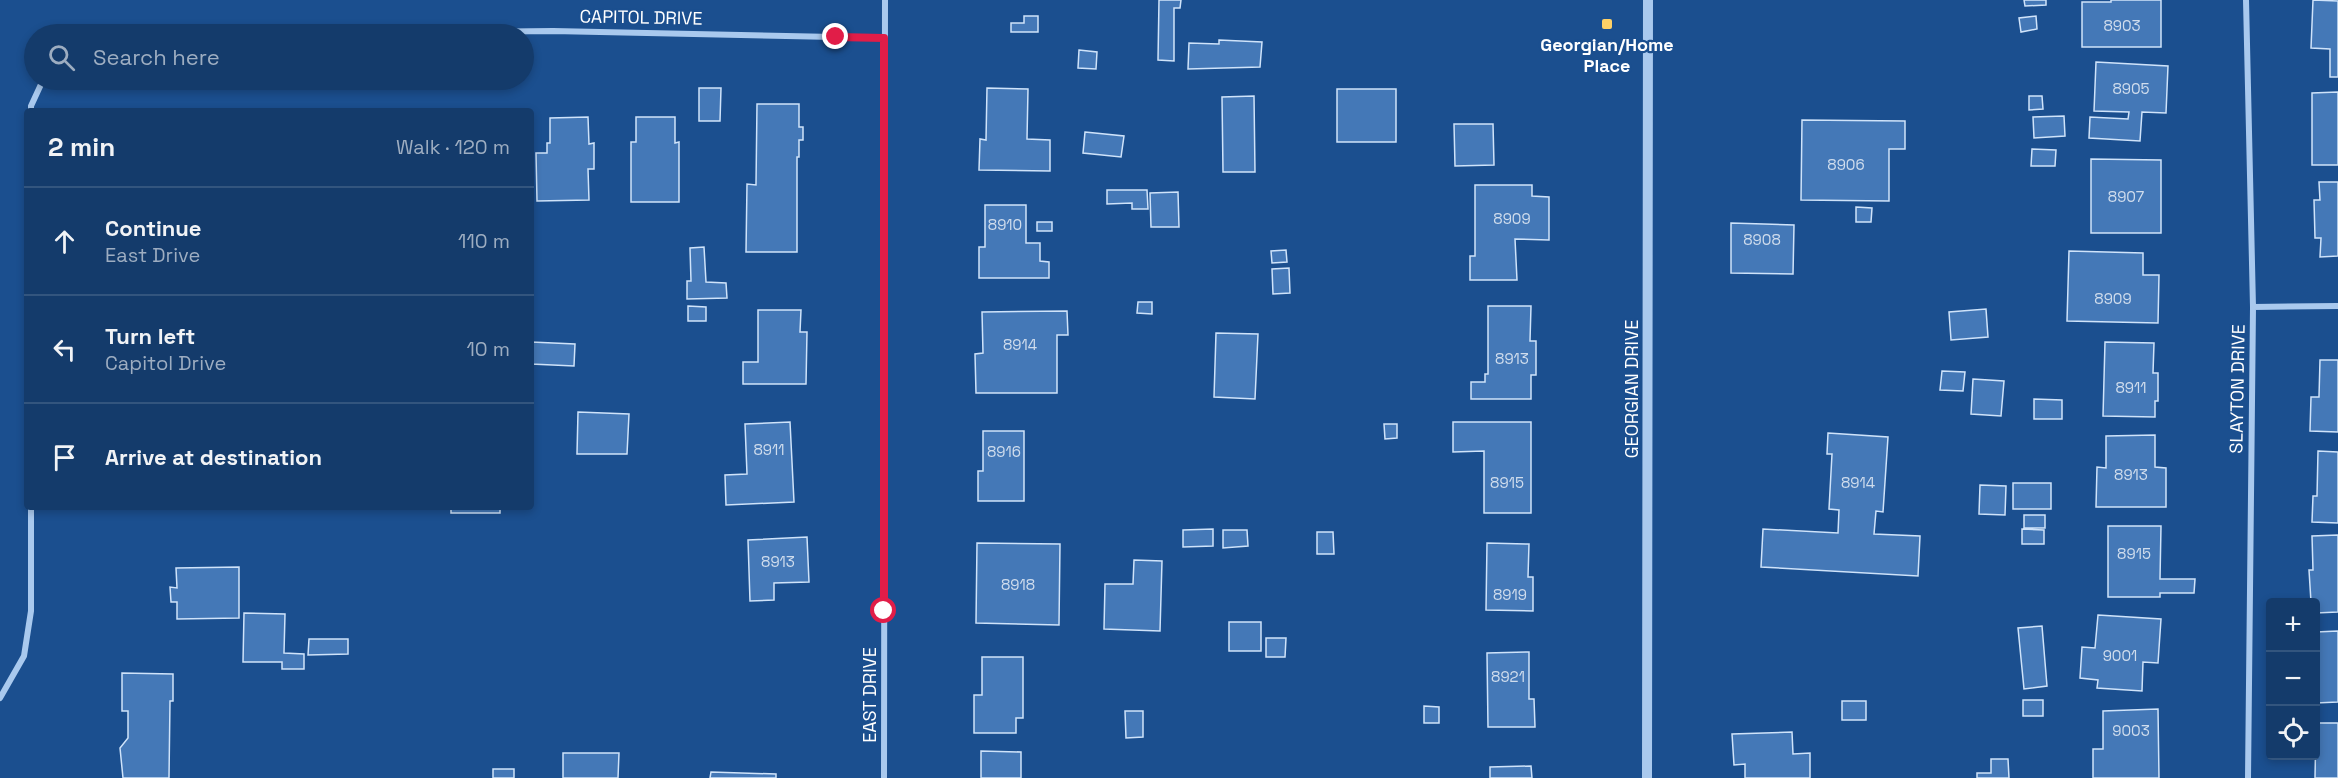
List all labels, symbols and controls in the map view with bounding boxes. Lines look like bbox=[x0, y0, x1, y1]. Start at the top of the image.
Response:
street label: CAPITOL DRIVE bbox=[579, 4, 703, 30]
house number: 8903 bbox=[2103, 16, 2141, 35]
marker: Georgian/Home Place bbox=[1600, 17, 1614, 31]
route end bbox=[822, 23, 848, 49]
search box bbox=[24, 24, 534, 90]
place label: Georgian/Home Place bbox=[1540, 33, 1674, 77]
icon: search bbox=[45, 41, 78, 74]
text: Search here bbox=[93, 43, 220, 71]
house number: 8905 bbox=[2112, 79, 2150, 98]
text: 2 min bbox=[48, 130, 115, 164]
text: Walk · 120 m bbox=[396, 134, 510, 160]
house number: 8906 bbox=[1827, 155, 1865, 174]
house number: 8907 bbox=[2108, 187, 2144, 206]
house number: 8909 bbox=[1493, 209, 1531, 228]
text: Continue bbox=[105, 214, 201, 242]
house number: 8910 bbox=[988, 215, 1022, 234]
icon: ahead bbox=[48, 225, 81, 258]
text: 110 m bbox=[458, 228, 510, 254]
house number: 8908 bbox=[1743, 230, 1781, 249]
text: East Drive bbox=[105, 242, 200, 268]
house number: 8909 bbox=[2094, 289, 2132, 308]
street label: GEORGIAN DRIVE bbox=[1620, 320, 1643, 458]
text: Turn left bbox=[105, 322, 195, 350]
street label: SLAYTON DRIVE bbox=[2224, 324, 2250, 454]
icon: left bbox=[48, 333, 81, 366]
house number: 8914 bbox=[1003, 335, 1037, 354]
text: 10 m bbox=[466, 336, 510, 362]
house number: 8913 bbox=[1495, 349, 1529, 368]
text: Capitol Drive bbox=[105, 350, 226, 376]
house number: 8911 bbox=[2115, 378, 2147, 397]
house number: 8911 bbox=[753, 440, 785, 459]
icon: arrive bbox=[48, 441, 81, 474]
house number: 8916 bbox=[987, 442, 1021, 461]
text: Arrive at destination bbox=[105, 443, 322, 471]
house number: 8913 bbox=[2114, 465, 2148, 484]
house number: 8915 bbox=[1490, 473, 1524, 492]
house number: 8914 bbox=[1841, 473, 1875, 492]
house number: 8915 bbox=[2117, 544, 2151, 563]
house number: 8913 bbox=[761, 552, 795, 571]
house number: 8918 bbox=[1001, 575, 1035, 594]
house number: 8919 bbox=[1493, 585, 1527, 604]
route start bbox=[870, 597, 896, 623]
map controls bbox=[2266, 598, 2320, 760]
button: + bbox=[2266, 598, 2320, 652]
house number: 9001 bbox=[2103, 646, 2137, 665]
street label: EAST DRIVE bbox=[858, 647, 881, 743]
button: − bbox=[2266, 652, 2320, 706]
house number: 8921 bbox=[1491, 667, 1525, 686]
button: locate bbox=[2266, 706, 2320, 760]
house number: 9003 bbox=[2112, 721, 2150, 740]

